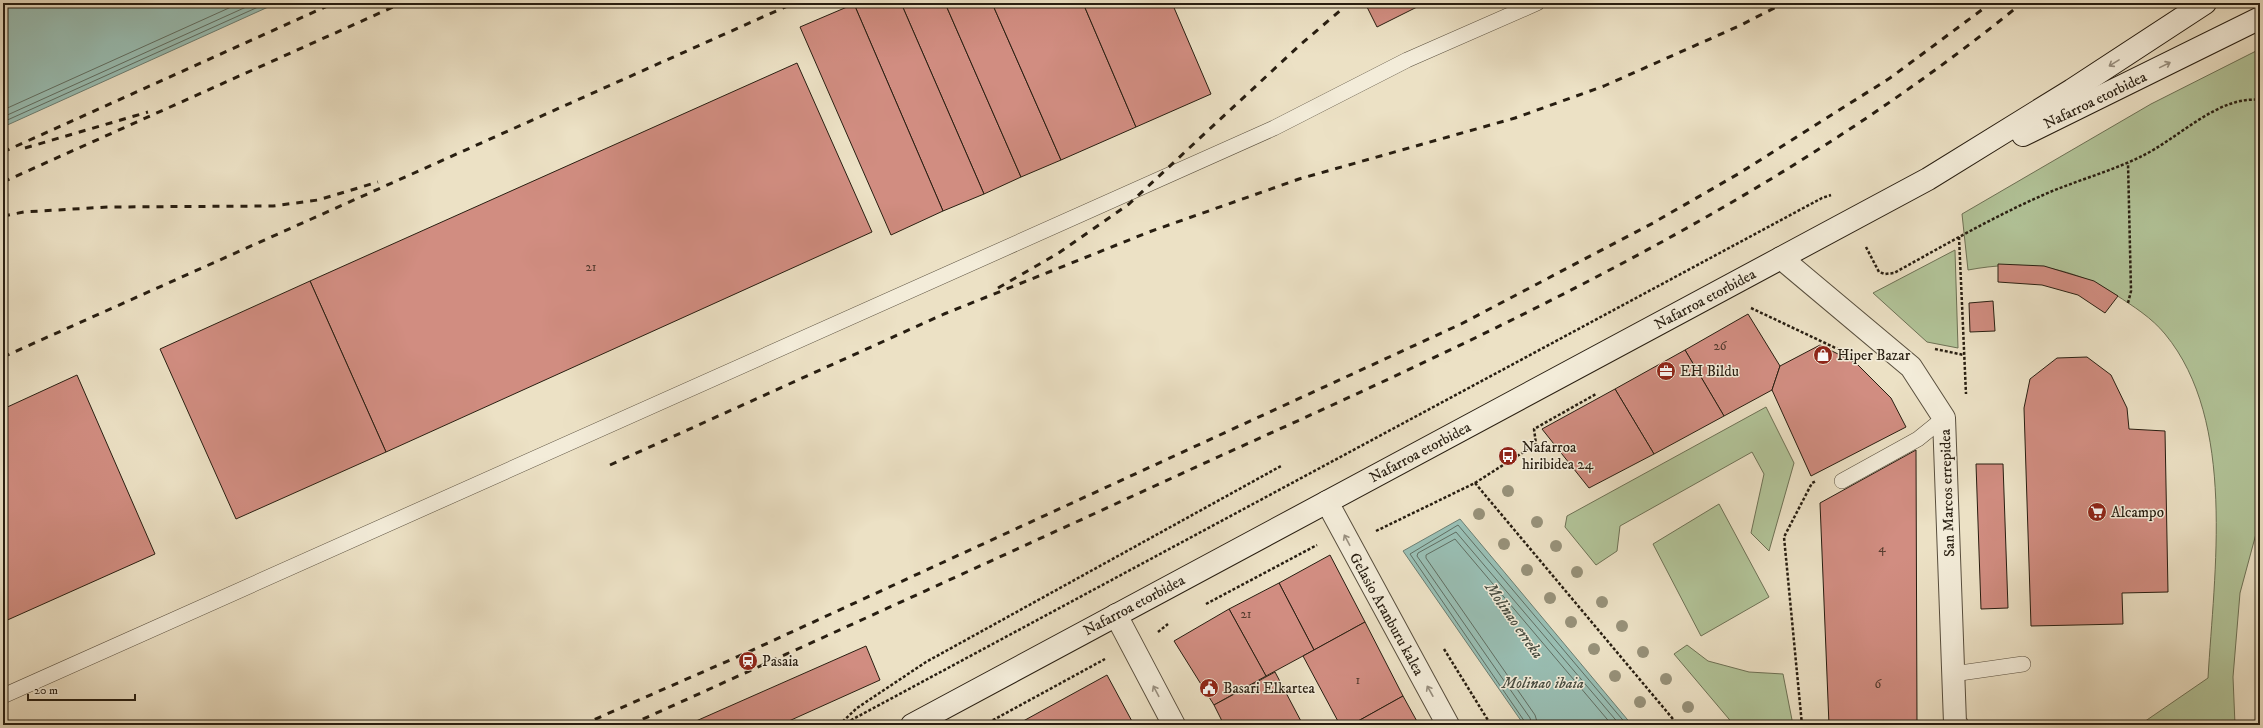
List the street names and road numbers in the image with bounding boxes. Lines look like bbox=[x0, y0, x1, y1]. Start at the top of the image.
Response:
street label: Nafarroa etorbidea bbox=[2041, 67, 2150, 134]
street label: Nafarroa etorbidea bbox=[1651, 264, 1760, 334]
street label: Nafarroa etorbidea bbox=[1366, 417, 1475, 487]
street label: San Marcos errepidea bbox=[1936, 428, 1959, 557]
street label: Gelasio Aranburu kalea bbox=[1345, 550, 1428, 680]
street label: Nafarroa etorbidea bbox=[1080, 570, 1189, 640]

